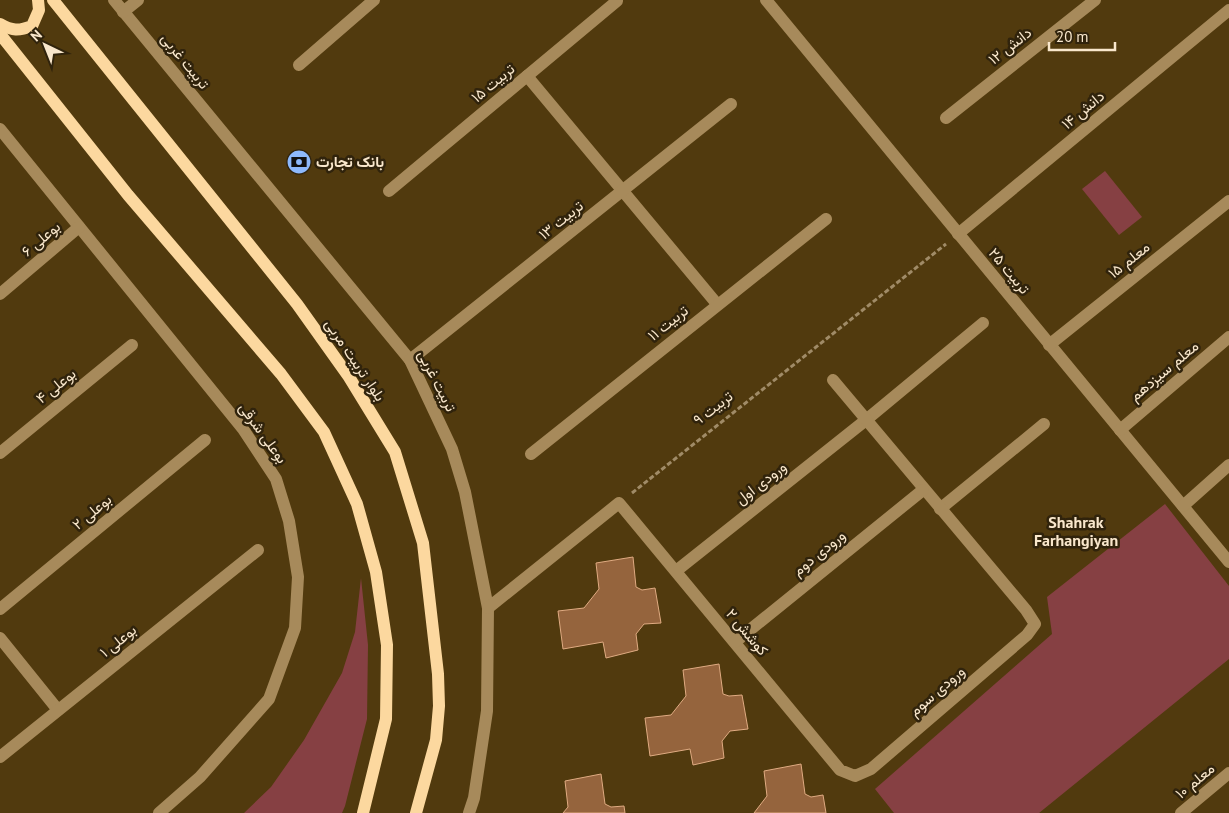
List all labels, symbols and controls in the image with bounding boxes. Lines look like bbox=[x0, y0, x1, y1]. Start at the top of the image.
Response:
north arrow bbox=[20, 20, 70, 70]
scale bar bbox=[1049, 20, 1115, 52]
street label: دانش ۱۲ bbox=[984, 23, 1036, 69]
text: N bbox=[27, 26, 46, 45]
text: 20 m bbox=[1056, 27, 1089, 46]
street label: تربیت غربی bbox=[156, 29, 214, 93]
street label: تربیت ۱۵ bbox=[467, 59, 519, 106]
street label: دانش ۱۴ bbox=[1057, 86, 1109, 134]
bank icon: بانک تجارت bbox=[286, 149, 312, 175]
place label: بانک تجارت bbox=[316, 152, 384, 171]
street label: تربیت ۱۳ bbox=[534, 196, 587, 243]
street label: بوعلی ۶ bbox=[17, 217, 65, 261]
street label: معلم ۱۵ bbox=[1104, 237, 1154, 283]
street label: تربیت ۲۵ bbox=[985, 244, 1034, 298]
street label: تربیت ۱۱ bbox=[644, 300, 692, 345]
street label: بلوار تربیت مربی bbox=[320, 315, 390, 405]
street label: معلم سیزدهم bbox=[1125, 336, 1203, 406]
street label: تربیت غربی bbox=[413, 347, 461, 416]
street label: بوعلی ۴ bbox=[32, 364, 80, 408]
street label: تربیت ۹ bbox=[689, 386, 737, 429]
street label: بوعلی شرقی bbox=[234, 399, 292, 467]
street label: ورودی اول bbox=[731, 457, 791, 509]
street label: بوعلی ۲ bbox=[68, 490, 116, 534]
district label: Shahrak Farhangiyan bbox=[1034, 512, 1118, 550]
street label: ورودی دوم bbox=[788, 525, 850, 581]
street label: کوشش ۲ bbox=[721, 604, 773, 660]
street label: بوعلی ۱ bbox=[95, 620, 141, 662]
street label: ورودی سوم bbox=[905, 661, 969, 721]
street label: معلم ۱۰ bbox=[1171, 759, 1219, 803]

